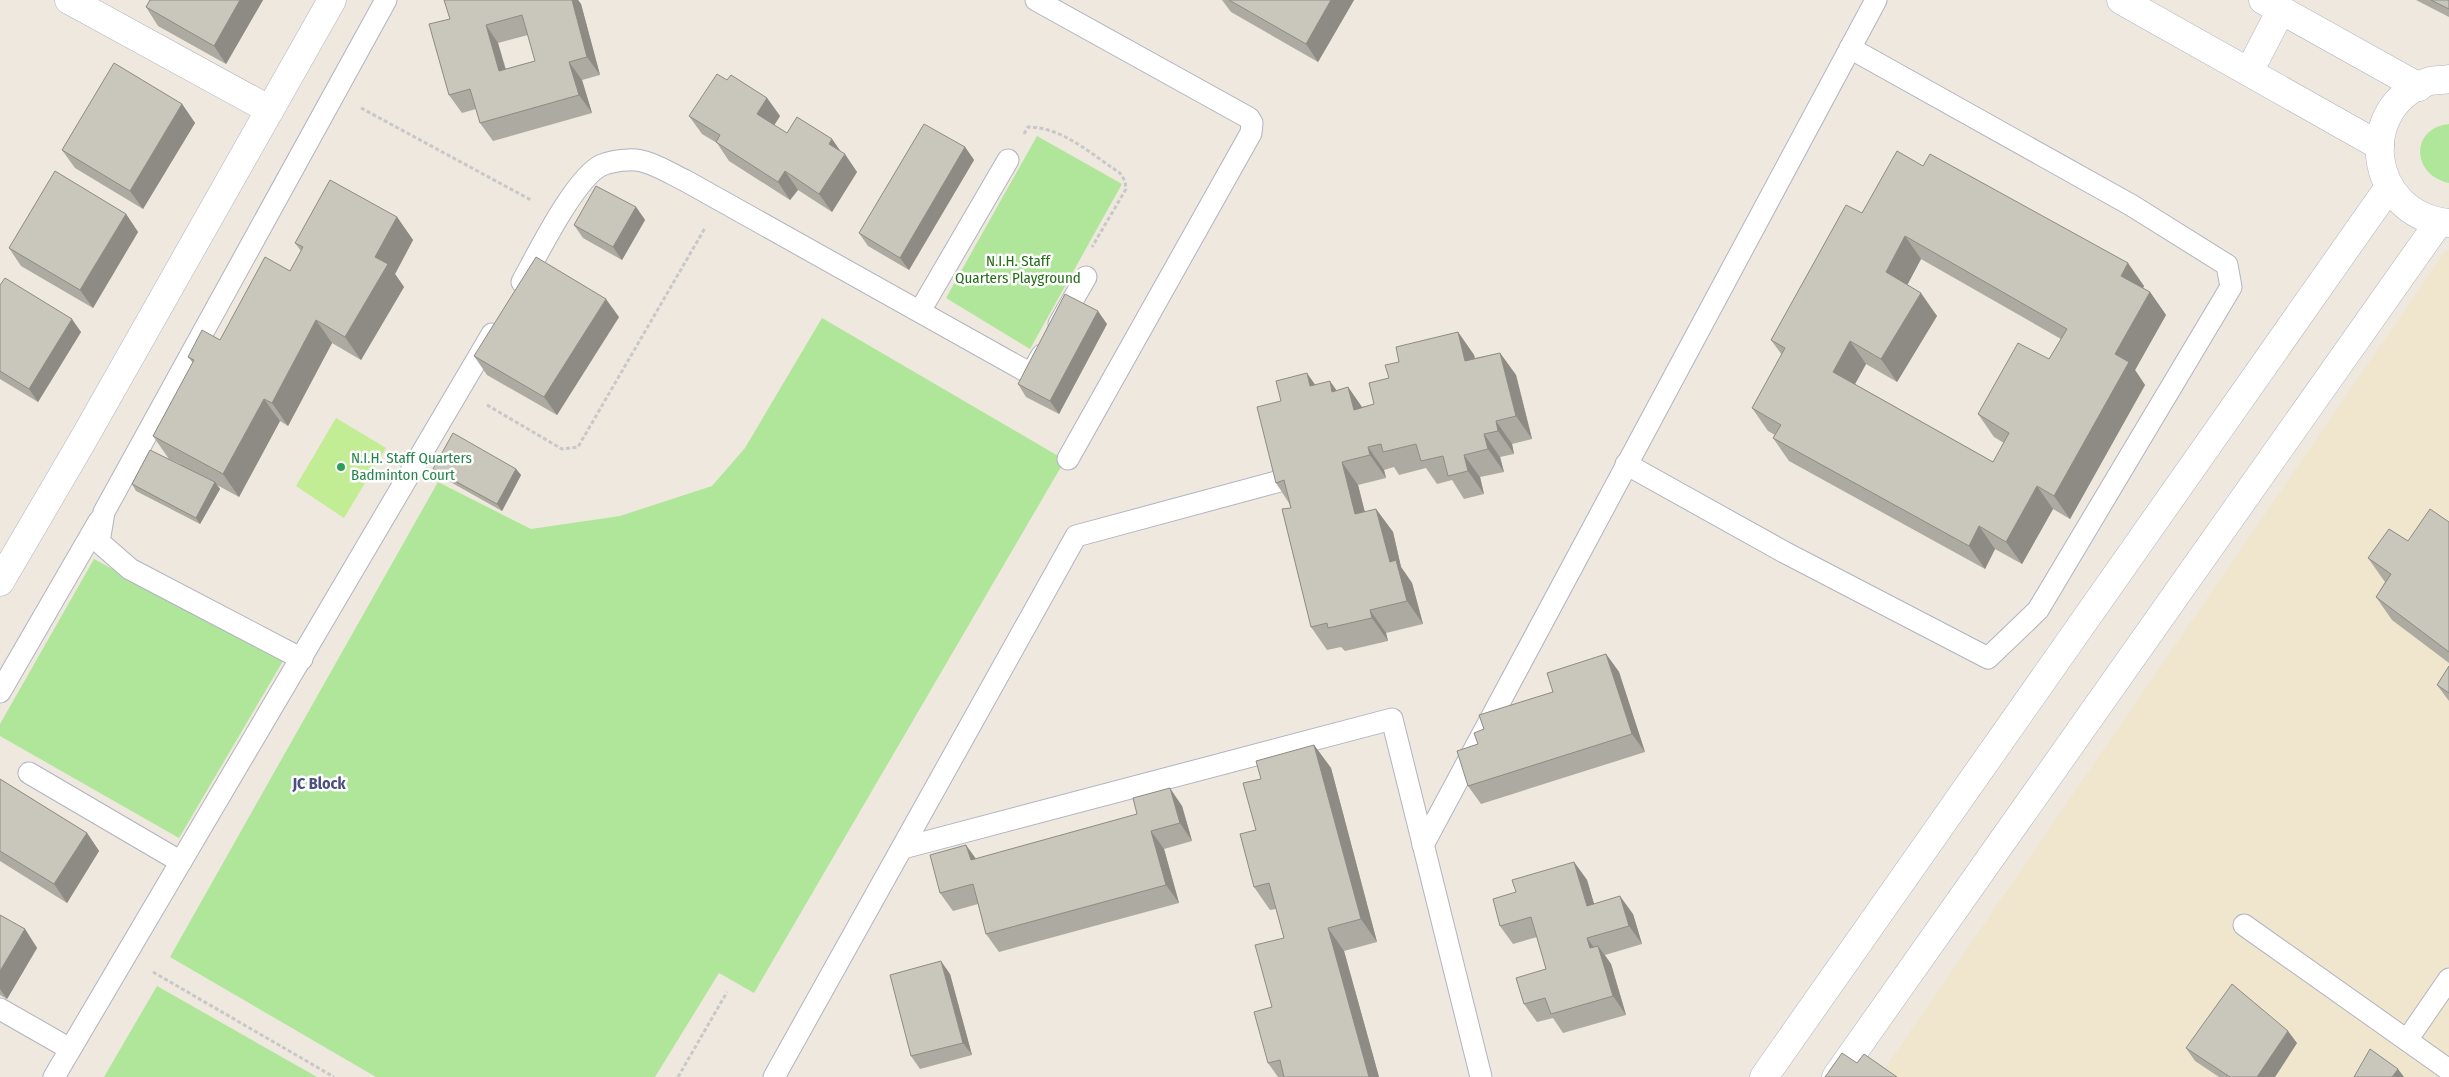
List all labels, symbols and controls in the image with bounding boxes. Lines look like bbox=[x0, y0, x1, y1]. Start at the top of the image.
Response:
park label: N.I.H. Staff Quarters Playground bbox=[955, 252, 1081, 287]
place label: N.I.H. Staff Quarters Badminton Court bbox=[351, 449, 472, 484]
marker: N.I.H. Staff Quarters Badminton Court bbox=[335, 461, 347, 473]
district label: JC Block bbox=[291, 774, 346, 793]

